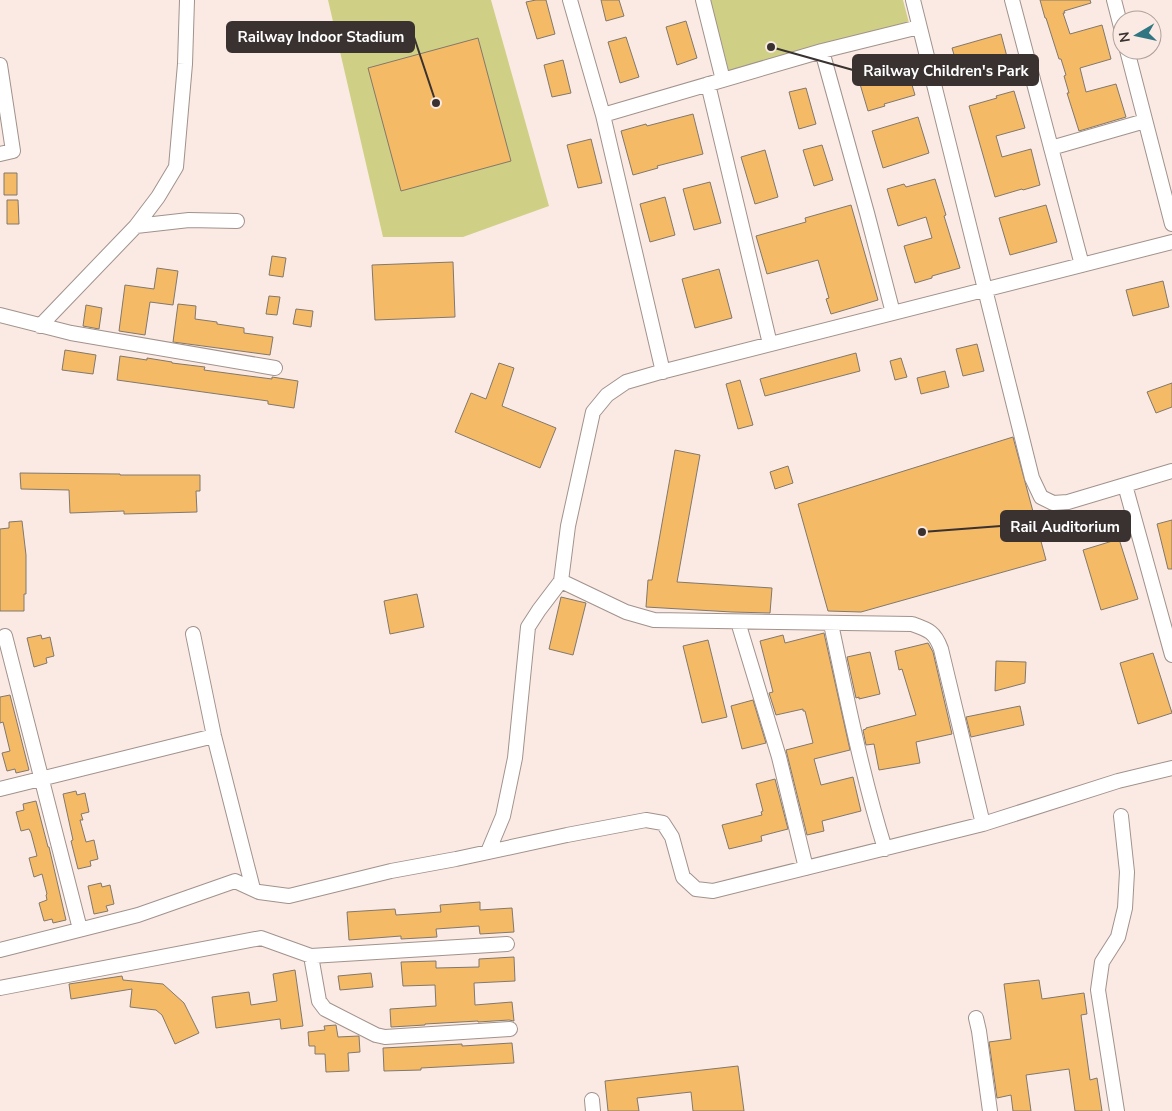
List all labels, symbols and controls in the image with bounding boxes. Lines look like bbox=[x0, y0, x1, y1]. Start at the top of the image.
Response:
north arrow bbox=[1112, 10, 1162, 60]
callout: Railway Indoor Stadium bbox=[227, 22, 414, 52]
text: Railway Indoor Stadium bbox=[238, 27, 404, 47]
text: N bbox=[1114, 30, 1135, 44]
callout: Railway Children's Park bbox=[853, 55, 1038, 85]
text: Railway Children's Park bbox=[863, 61, 1030, 81]
callout: Rail Auditorium bbox=[1001, 511, 1130, 541]
text: Rail Auditorium bbox=[1010, 517, 1120, 537]

